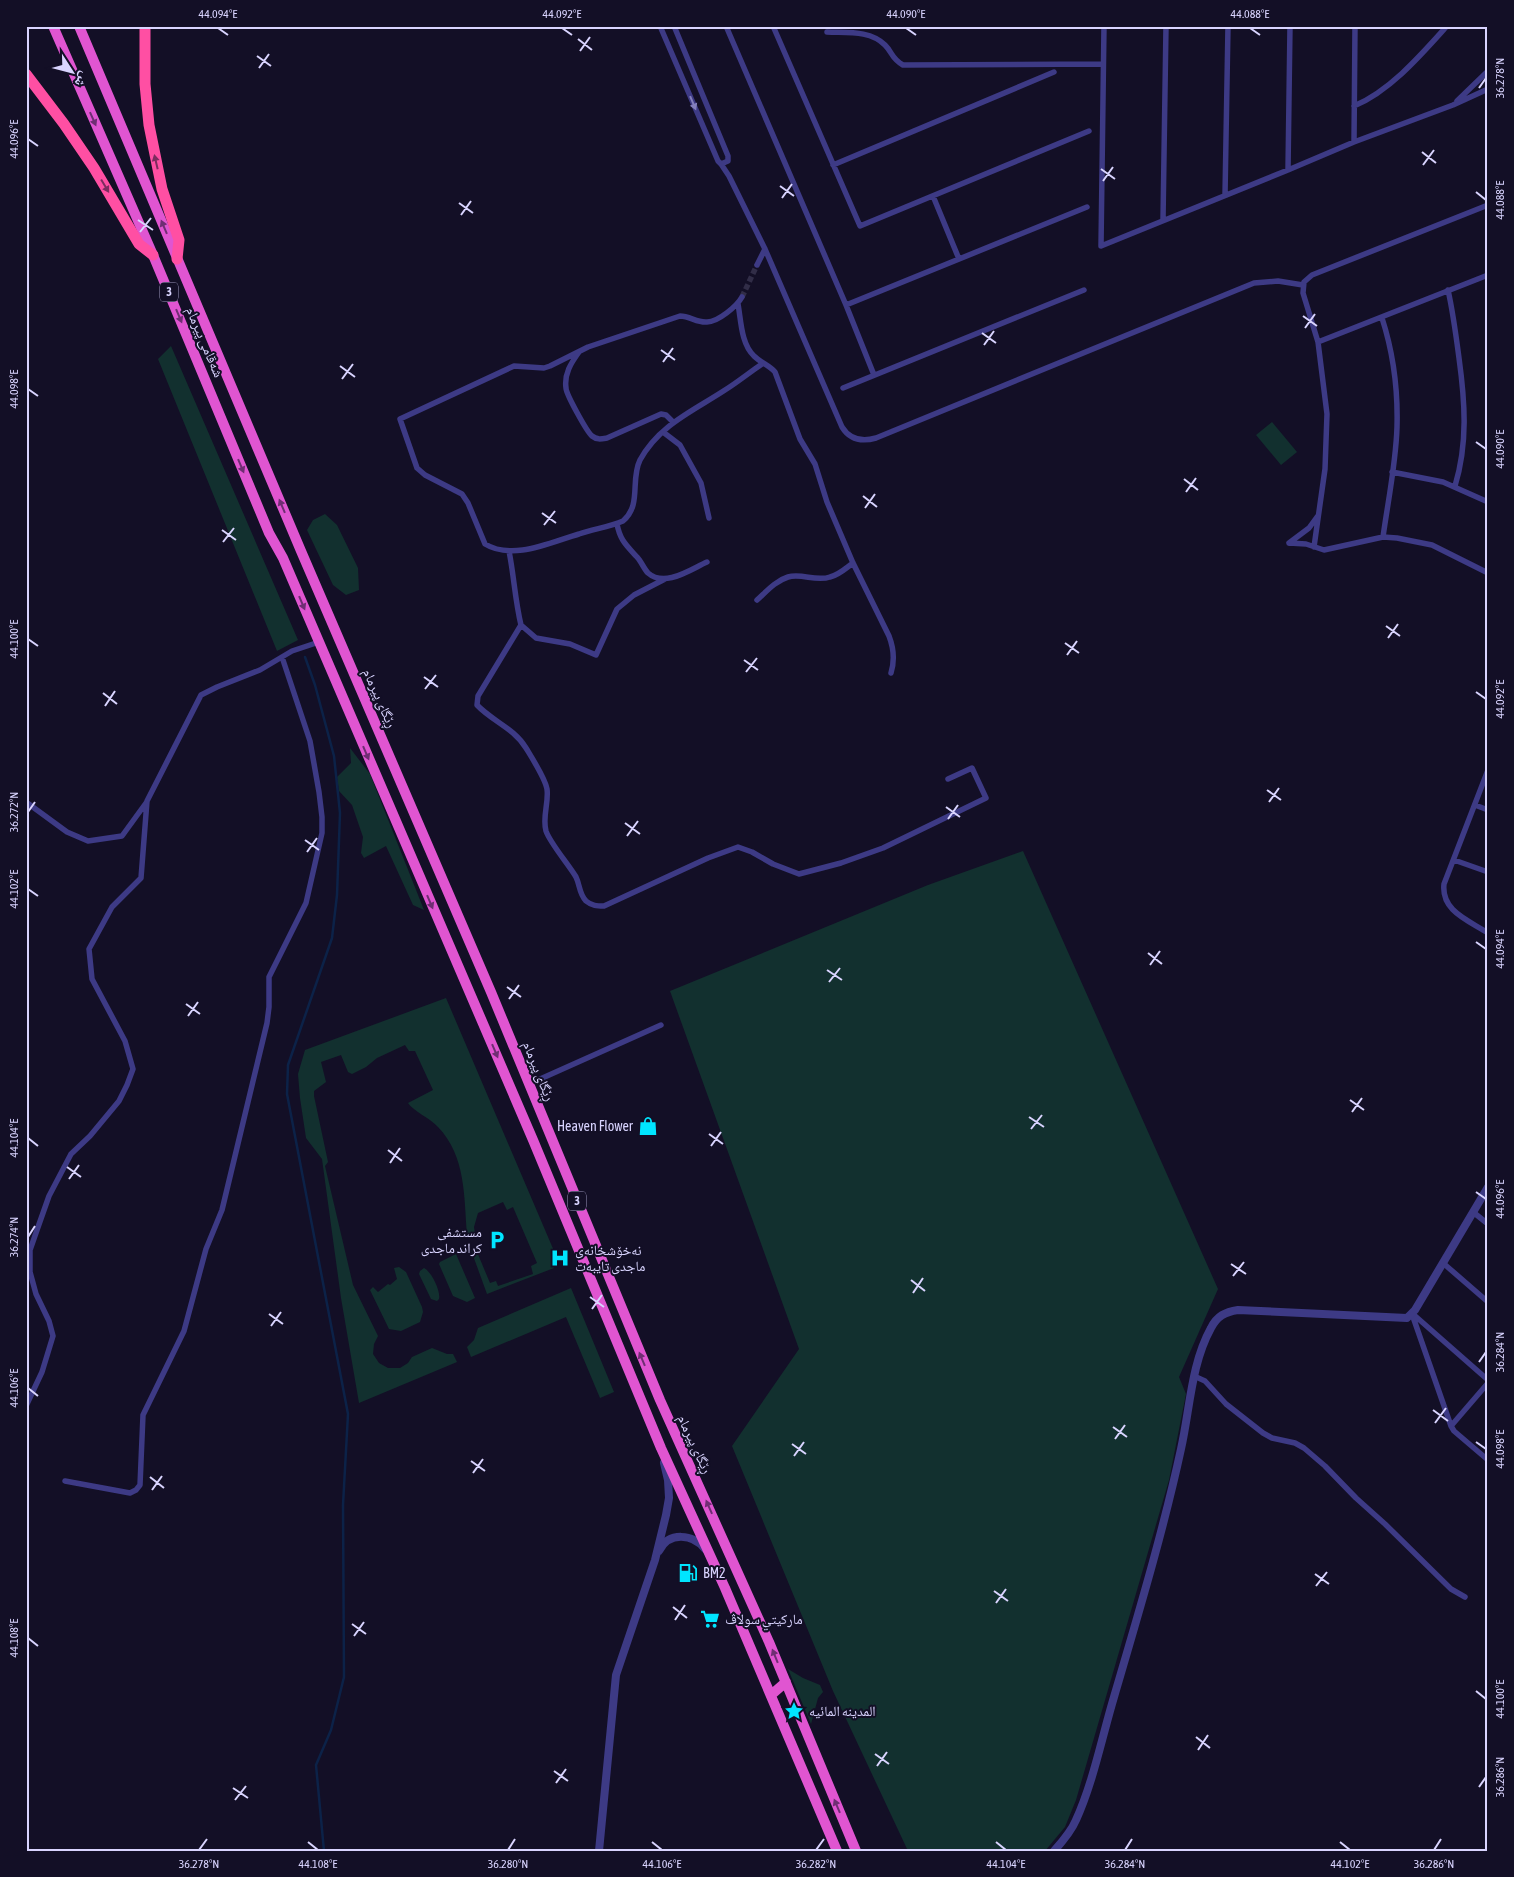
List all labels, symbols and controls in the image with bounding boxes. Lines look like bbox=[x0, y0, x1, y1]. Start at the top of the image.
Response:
text: 44.094°E bbox=[199, 7, 237, 21]
text: 44.092°E bbox=[543, 7, 581, 21]
text: 44.090°E bbox=[887, 7, 925, 21]
text: 44.088°E bbox=[1231, 7, 1269, 21]
north arrow bbox=[48, 48, 98, 98]
text: 36.278°N bbox=[1493, 58, 1507, 98]
text: ش bbox=[71, 68, 93, 90]
one-way arrow bbox=[690, 96, 698, 110]
one-way arrow bbox=[90, 112, 98, 126]
text: 44.096°E bbox=[7, 120, 21, 158]
one-way arrow bbox=[152, 154, 160, 169]
one-way arrow bbox=[100, 179, 109, 192]
text: 44.088°E bbox=[1493, 181, 1507, 219]
one-way arrow bbox=[159, 220, 167, 234]
road number: 3 bbox=[160, 282, 178, 302]
street label: شەقامی پیرمام bbox=[181, 304, 227, 380]
one-way arrow bbox=[175, 309, 183, 323]
text: 44.098°E bbox=[7, 370, 21, 408]
text: 44.090°E bbox=[1493, 430, 1507, 468]
one-way arrow bbox=[238, 459, 246, 473]
one-way arrow bbox=[277, 499, 285, 513]
one-way arrow bbox=[299, 596, 307, 610]
text: 44.100°E bbox=[7, 620, 21, 658]
street label: ڕێگای پیرمام bbox=[356, 666, 400, 732]
text: 44.092°E bbox=[1493, 680, 1507, 718]
one-way arrow bbox=[362, 746, 370, 760]
text: 36.272°N bbox=[7, 792, 21, 832]
text: 44.102°E bbox=[7, 870, 21, 908]
one-way arrow bbox=[426, 895, 434, 910]
text: 44.094°E bbox=[1493, 930, 1507, 968]
street label: ڕێگای پیرمام bbox=[516, 1039, 558, 1105]
one-way arrow bbox=[491, 1044, 499, 1058]
shop icon: Heaven Flower bbox=[637, 1115, 659, 1137]
place label: Heaven Flower bbox=[557, 1118, 634, 1134]
text: 44.104°E bbox=[7, 1119, 21, 1157]
text: 44.096°E bbox=[1493, 1180, 1507, 1218]
road number: 3 bbox=[568, 1192, 586, 1210]
text: 36.274°N bbox=[7, 1217, 21, 1257]
place label: مستشفی کراند ماجدی bbox=[421, 1224, 482, 1257]
parking icon: مستشفی کراند ماجدی bbox=[486, 1229, 508, 1251]
place label: نەخۆشخانەی ماجدی تایبەت bbox=[575, 1242, 645, 1275]
hospital icon: نەخۆشخانەی ماجدی تایبەت bbox=[549, 1247, 571, 1269]
text: 36.284°N bbox=[1493, 1332, 1507, 1372]
one-way arrow bbox=[638, 1352, 646, 1366]
text: 44.106°E bbox=[7, 1369, 21, 1407]
street label: ڕێگای پیرمام bbox=[671, 1412, 716, 1478]
text: 44.098°E bbox=[1493, 1430, 1507, 1468]
one-way arrow bbox=[705, 1500, 713, 1514]
fuel station icon: BM2 bbox=[677, 1562, 699, 1584]
place label: BM2 bbox=[703, 1565, 726, 1581]
supermarket icon: ماركيتي سولاڤ bbox=[699, 1608, 721, 1630]
place label: ماركيتي سولاڤ bbox=[725, 1611, 803, 1631]
text: 44.108°E bbox=[7, 1619, 21, 1657]
one-way arrow bbox=[771, 1648, 779, 1663]
text: 44.100°E bbox=[1493, 1680, 1507, 1718]
place icon: المدينه المائيه bbox=[783, 1700, 805, 1722]
place label: المدينه المائيه bbox=[809, 1703, 876, 1719]
text: 36.286°N bbox=[1493, 1757, 1507, 1797]
one-way arrow bbox=[832, 1799, 840, 1813]
text: 36.278°N bbox=[179, 1857, 219, 1871]
text: 44.108°E bbox=[299, 1857, 337, 1871]
text: 36.280°N bbox=[488, 1857, 528, 1871]
text: 44.106°E bbox=[643, 1857, 681, 1871]
text: 36.282°N bbox=[796, 1857, 836, 1871]
text: 44.104°E bbox=[987, 1857, 1025, 1871]
text: 36.284°N bbox=[1105, 1857, 1145, 1871]
text: 44.102°E bbox=[1331, 1857, 1369, 1871]
text: 36.286°N bbox=[1414, 1857, 1454, 1871]

